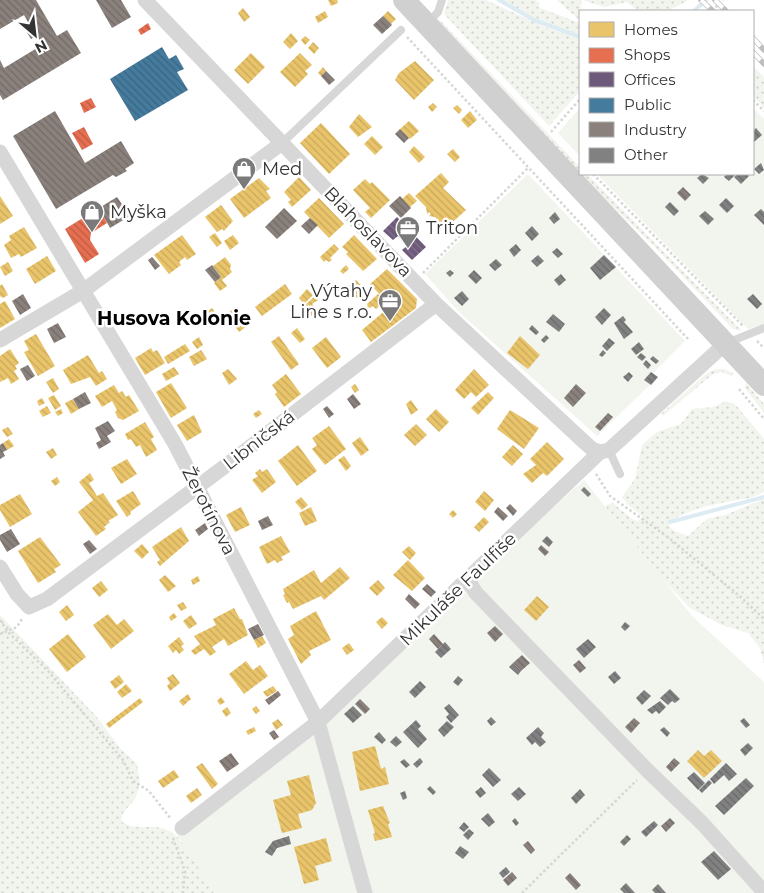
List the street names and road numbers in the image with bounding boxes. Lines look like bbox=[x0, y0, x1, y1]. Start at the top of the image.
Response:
street label: Blahoslavova bbox=[319, 182, 417, 282]
street label: Libničská bbox=[219, 405, 299, 475]
street label: Žerotínova bbox=[177, 463, 241, 559]
street label: Mikuláše Faulfiše bbox=[395, 528, 521, 650]

